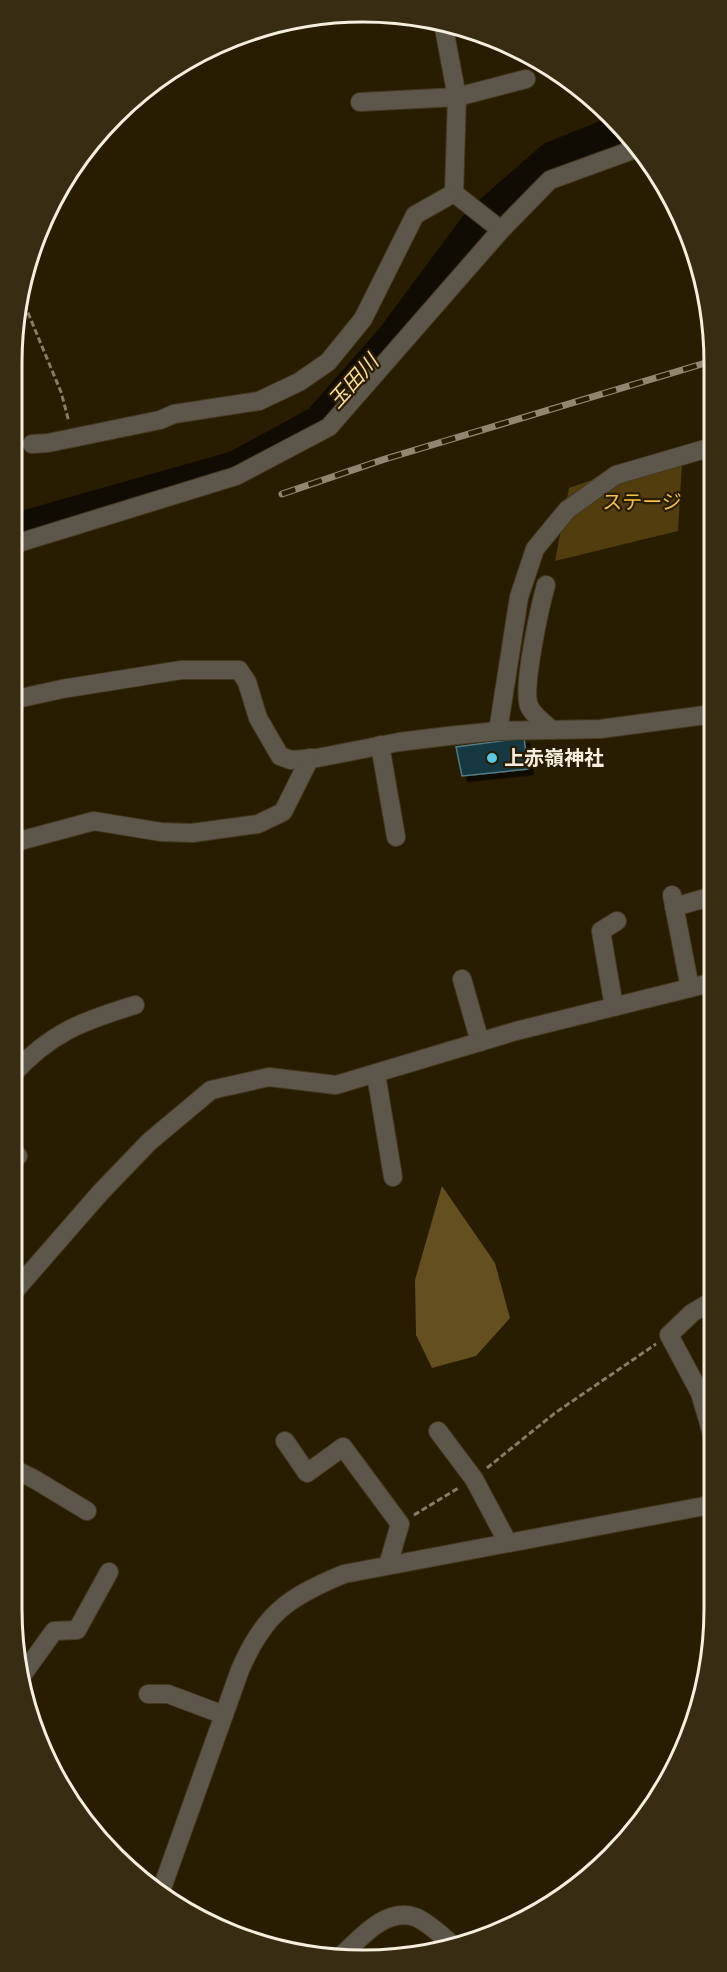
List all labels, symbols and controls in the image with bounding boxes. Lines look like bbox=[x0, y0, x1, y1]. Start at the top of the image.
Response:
water label: 玉田川 bbox=[323, 348, 385, 413]
park label: ステージ bbox=[602, 490, 682, 514]
place label: 上赤嶺神社 bbox=[504, 746, 604, 770]
marker: 上赤嶺神社 bbox=[485, 751, 499, 765]

